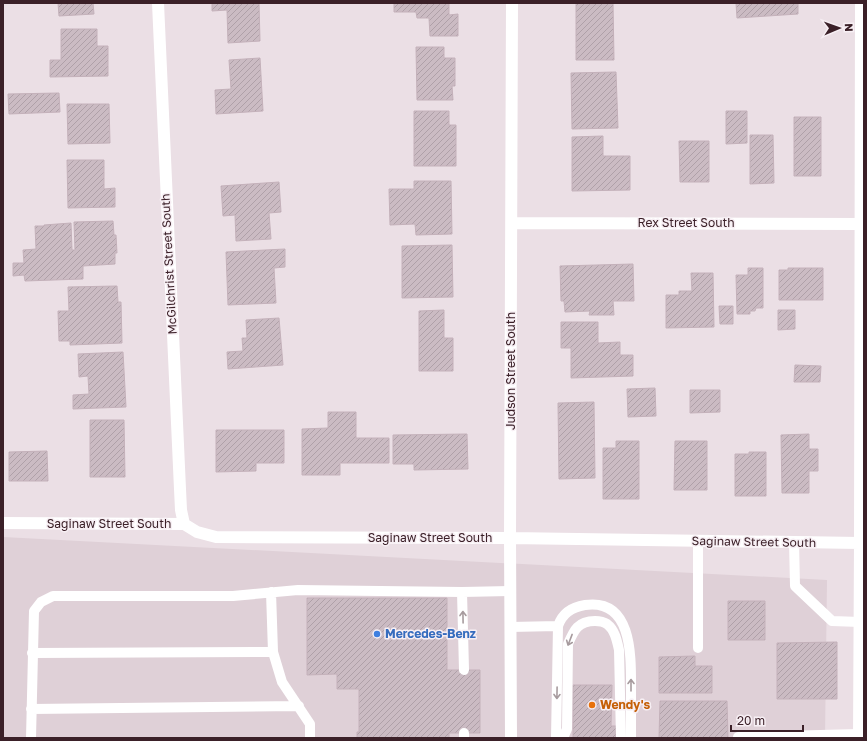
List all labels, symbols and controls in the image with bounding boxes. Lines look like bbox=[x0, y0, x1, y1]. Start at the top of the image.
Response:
north arrow bbox=[819, 8, 859, 48]
text: N bbox=[843, 23, 856, 32]
street label: McGilchrist Street South bbox=[157, 193, 180, 335]
street label: Rex Street South bbox=[637, 215, 735, 230]
street label: Judson Street South bbox=[503, 312, 518, 430]
street label: Saginaw Street South bbox=[47, 516, 171, 531]
street label: Saginaw Street South bbox=[368, 530, 492, 545]
street label: Saginaw Street South bbox=[692, 533, 816, 550]
one-way arrow bbox=[459, 611, 466, 624]
place label: Mercedes-Benz bbox=[385, 626, 476, 641]
marker: Mercedes-Benz bbox=[372, 629, 382, 639]
one-way arrow bbox=[566, 633, 574, 645]
one-way arrow bbox=[627, 679, 635, 692]
one-way arrow bbox=[553, 686, 561, 699]
place label: Wendy's bbox=[600, 697, 651, 712]
marker: Wendy's bbox=[587, 700, 597, 710]
scale bar bbox=[731, 707, 803, 733]
text: 20 m bbox=[737, 713, 765, 728]

